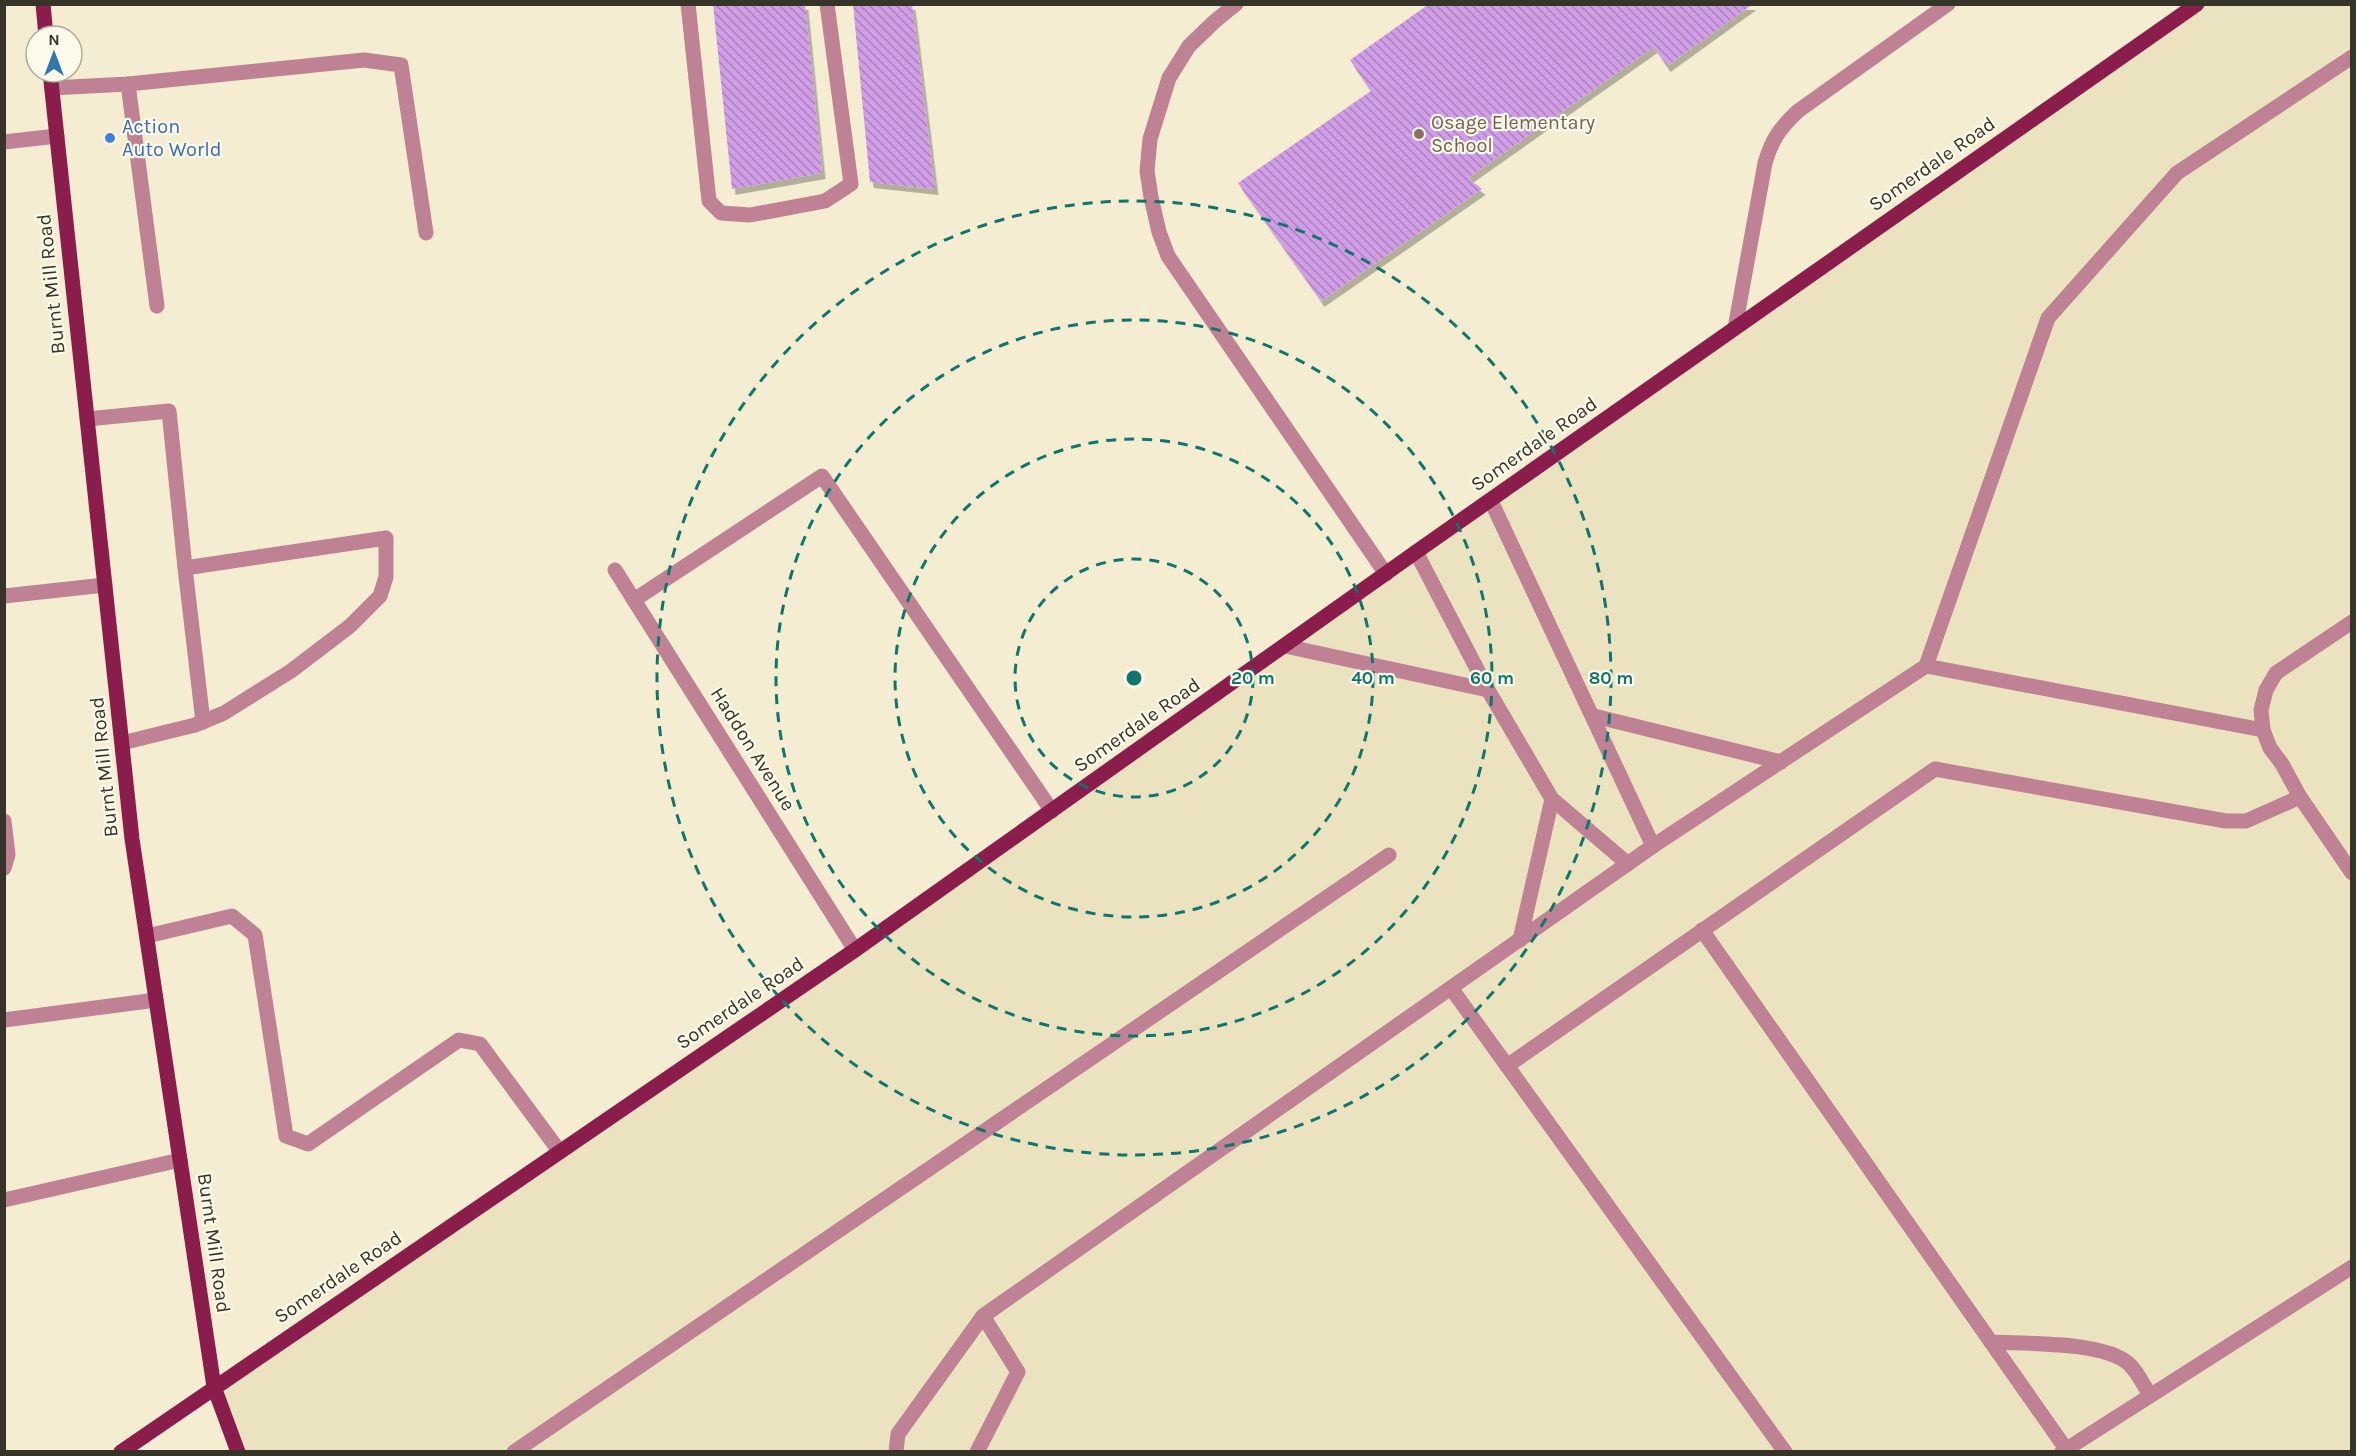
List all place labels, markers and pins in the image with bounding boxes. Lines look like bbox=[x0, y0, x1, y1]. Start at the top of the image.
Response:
place label: Osage Elementary School bbox=[1431, 111, 1595, 157]
place label: Action Auto World bbox=[122, 115, 222, 161]
marker: Osage Elementary School bbox=[1412, 127, 1426, 141]
marker: Action Auto World bbox=[103, 131, 117, 145]
centre of rings bbox=[1124, 668, 1144, 688]

